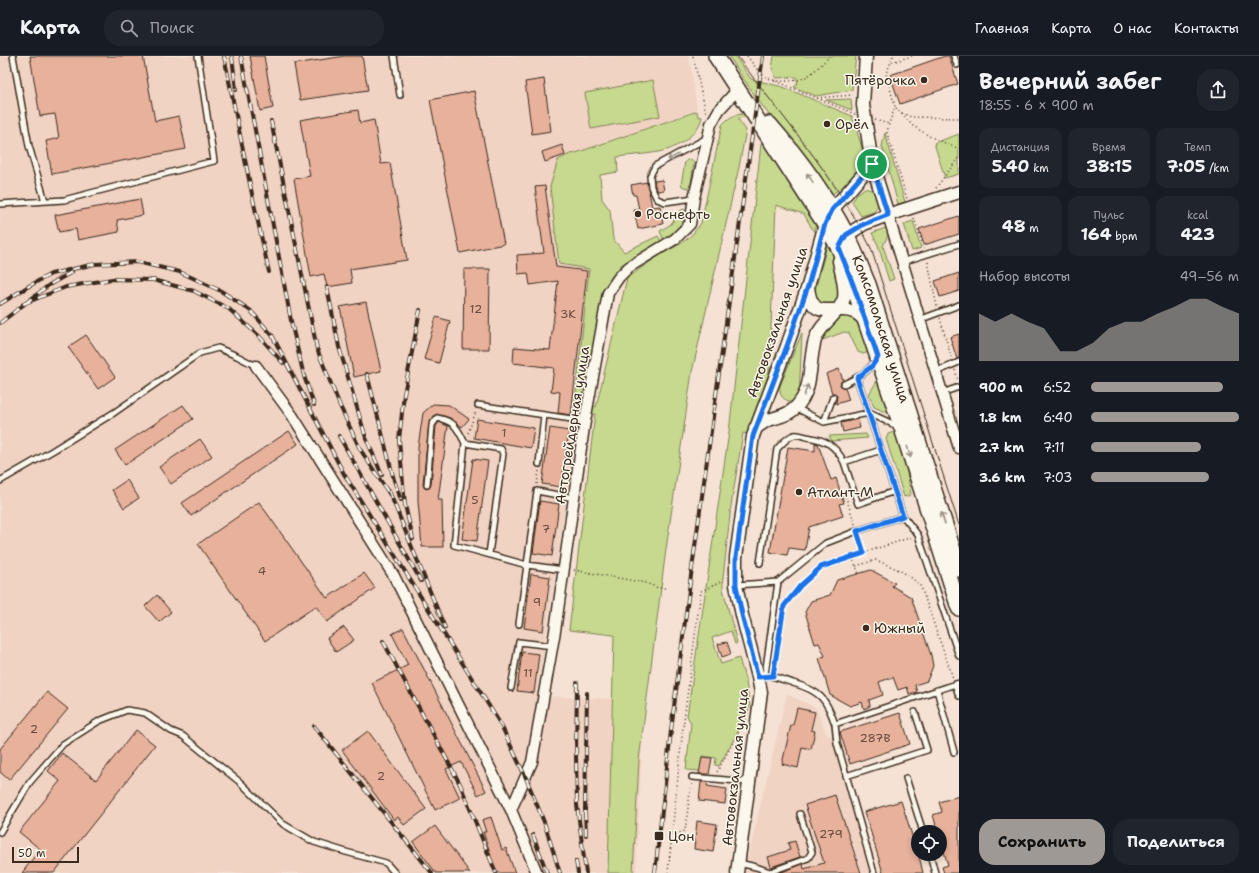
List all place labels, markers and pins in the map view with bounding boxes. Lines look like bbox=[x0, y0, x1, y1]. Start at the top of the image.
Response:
place label: Пятёрочка bbox=[845, 71, 916, 89]
marker: Пятёрочка bbox=[919, 75, 929, 85]
place label: Орёл bbox=[835, 115, 869, 133]
marker: Орёл bbox=[822, 119, 832, 129]
pin bbox=[855, 147, 889, 181]
place label: Роснефть bbox=[646, 205, 710, 223]
marker: Роснефть bbox=[633, 209, 643, 219]
place label: Атлант-М bbox=[807, 483, 874, 501]
marker: Атлант-М bbox=[794, 487, 804, 497]
place label: Южный bbox=[874, 619, 925, 637]
marker: Южный bbox=[861, 623, 871, 633]
place label: Цон bbox=[668, 827, 694, 845]
marker: Цон bbox=[653, 830, 665, 842]

